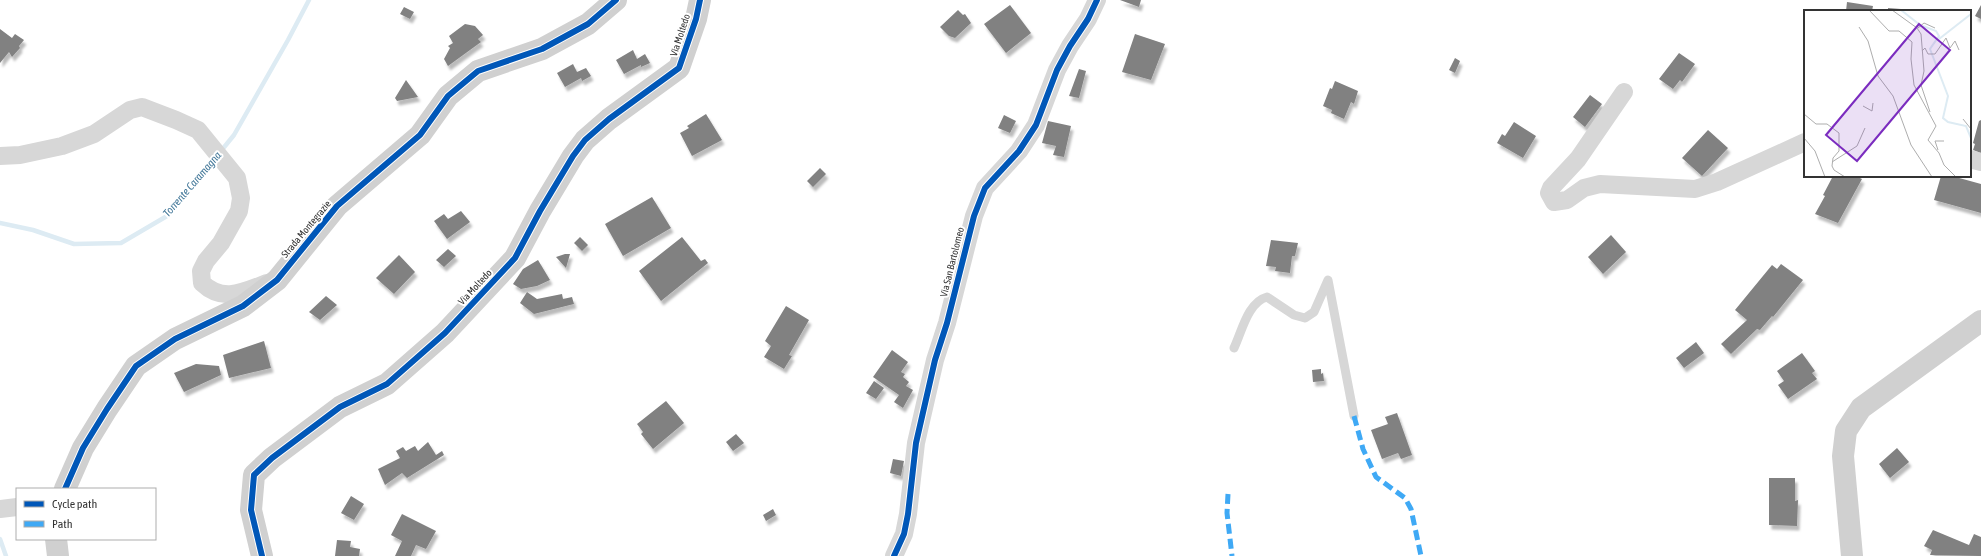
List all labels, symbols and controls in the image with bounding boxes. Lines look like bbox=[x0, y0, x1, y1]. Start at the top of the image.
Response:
inset map bbox=[1804, 10, 1971, 177]
street label: Via Moltedo bbox=[668, 12, 692, 58]
water label: Torrente Caramagna bbox=[161, 149, 223, 219]
street label: Strada Montegrazie bbox=[279, 198, 333, 260]
street label: Via San Bartolomeo bbox=[938, 226, 966, 298]
street label: Via Moltedo bbox=[456, 267, 494, 307]
legend bbox=[16, 488, 156, 540]
text: Cycle path bbox=[52, 497, 97, 511]
text: Path bbox=[52, 517, 73, 531]

